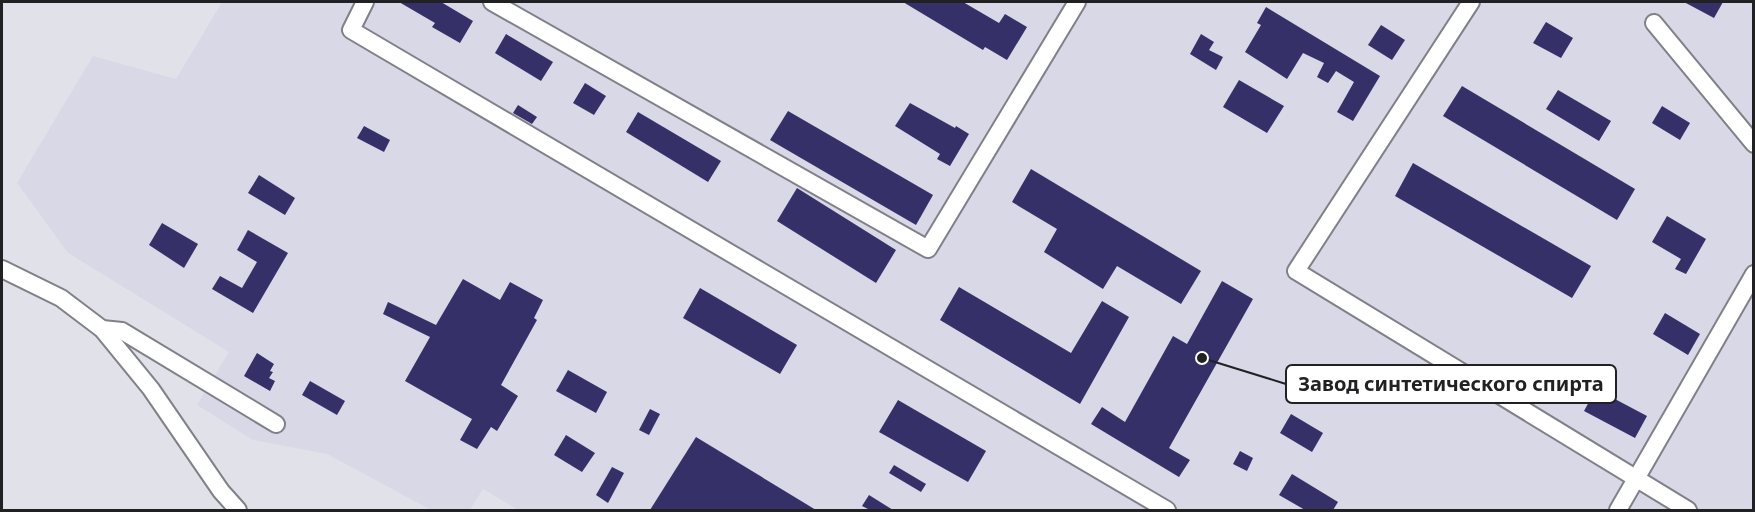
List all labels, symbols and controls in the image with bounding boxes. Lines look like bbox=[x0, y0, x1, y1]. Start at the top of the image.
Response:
callout: Завод синтетического спирта bbox=[1286, 365, 1616, 403]
text: Завод синтетического спирта bbox=[1298, 370, 1604, 397]

